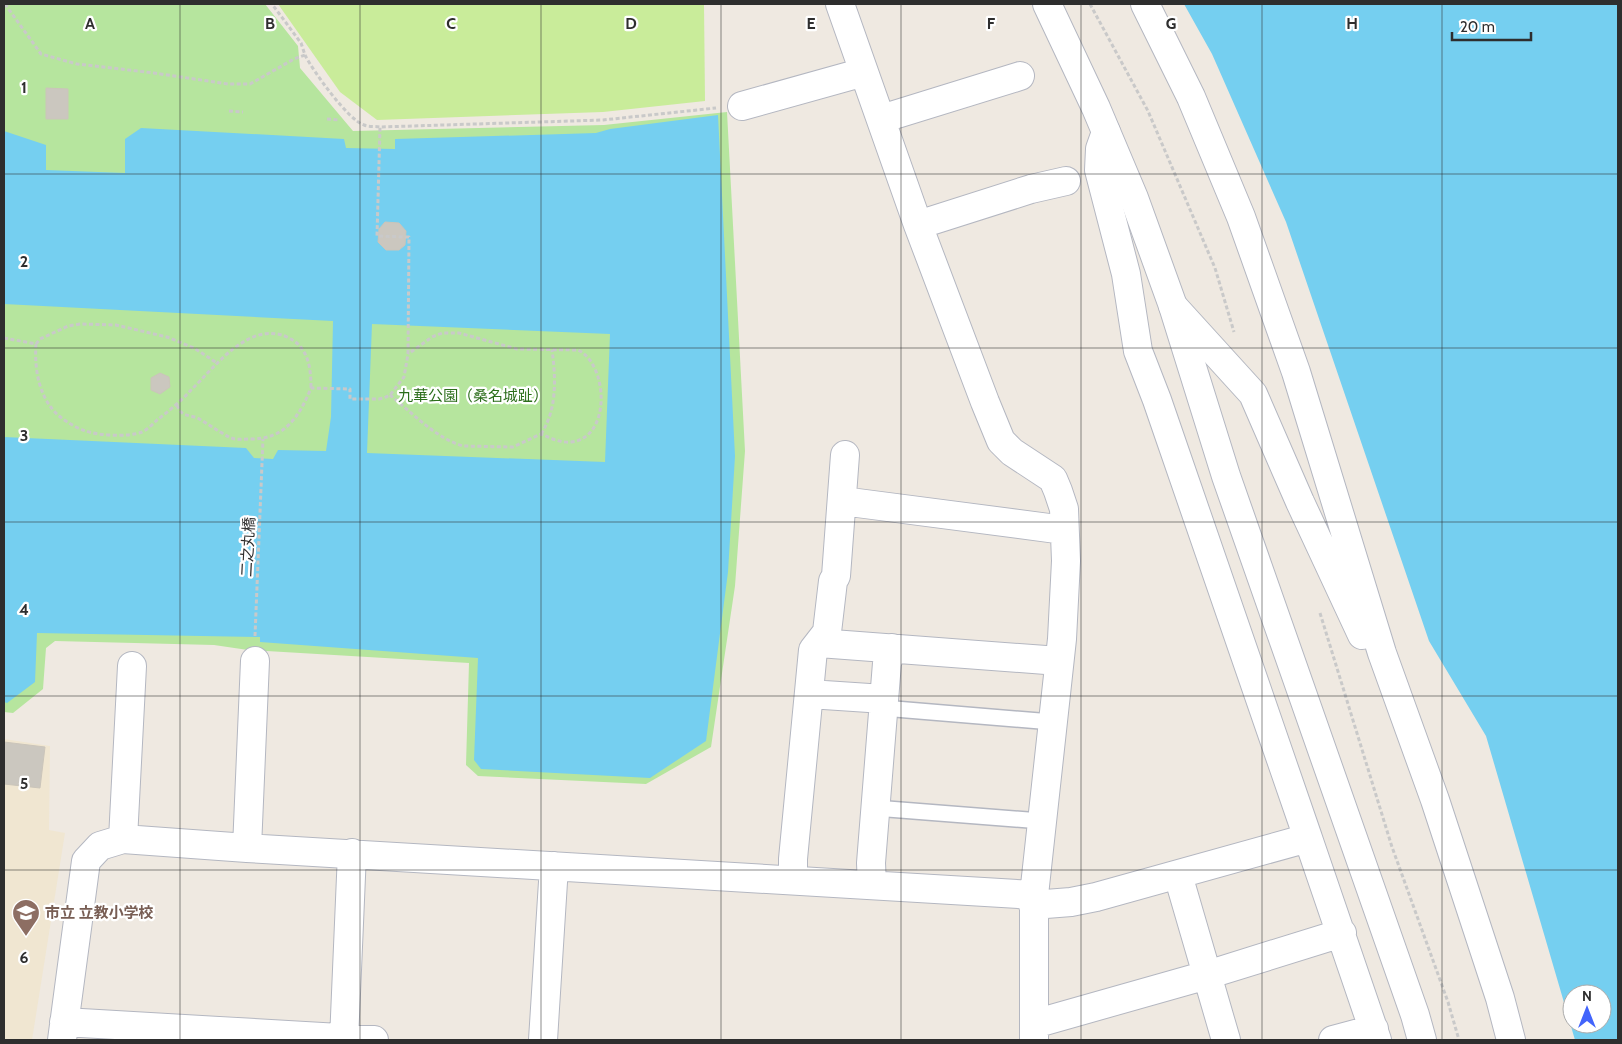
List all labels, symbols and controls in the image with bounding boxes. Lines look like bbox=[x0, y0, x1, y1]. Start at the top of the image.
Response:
scale bar bbox=[1452, 10, 1531, 42]
text: A bbox=[85, 14, 95, 33]
text: B bbox=[265, 14, 275, 33]
text: C bbox=[446, 14, 456, 33]
text: D bbox=[625, 14, 637, 33]
text: E bbox=[806, 14, 816, 33]
text: F bbox=[987, 14, 996, 33]
text: G bbox=[1166, 14, 1176, 33]
text: H bbox=[1346, 14, 1358, 33]
text: 20 m bbox=[1460, 18, 1495, 36]
text: 1 bbox=[21, 78, 27, 97]
text: 2 bbox=[20, 252, 28, 271]
park label: 九華公園（桑名城趾） bbox=[398, 387, 548, 405]
text: 3 bbox=[20, 426, 28, 445]
street label: 二之丸橋 bbox=[237, 517, 259, 577]
text: 4 bbox=[19, 600, 29, 619]
text: 5 bbox=[20, 774, 28, 793]
school or university icon: 市立 立教小学校 bbox=[11, 898, 41, 937]
place label: 市立 立教小学校 bbox=[45, 904, 153, 922]
text: 6 bbox=[20, 948, 29, 967]
north arrow bbox=[1562, 984, 1612, 1034]
text: N bbox=[1582, 987, 1592, 1005]

